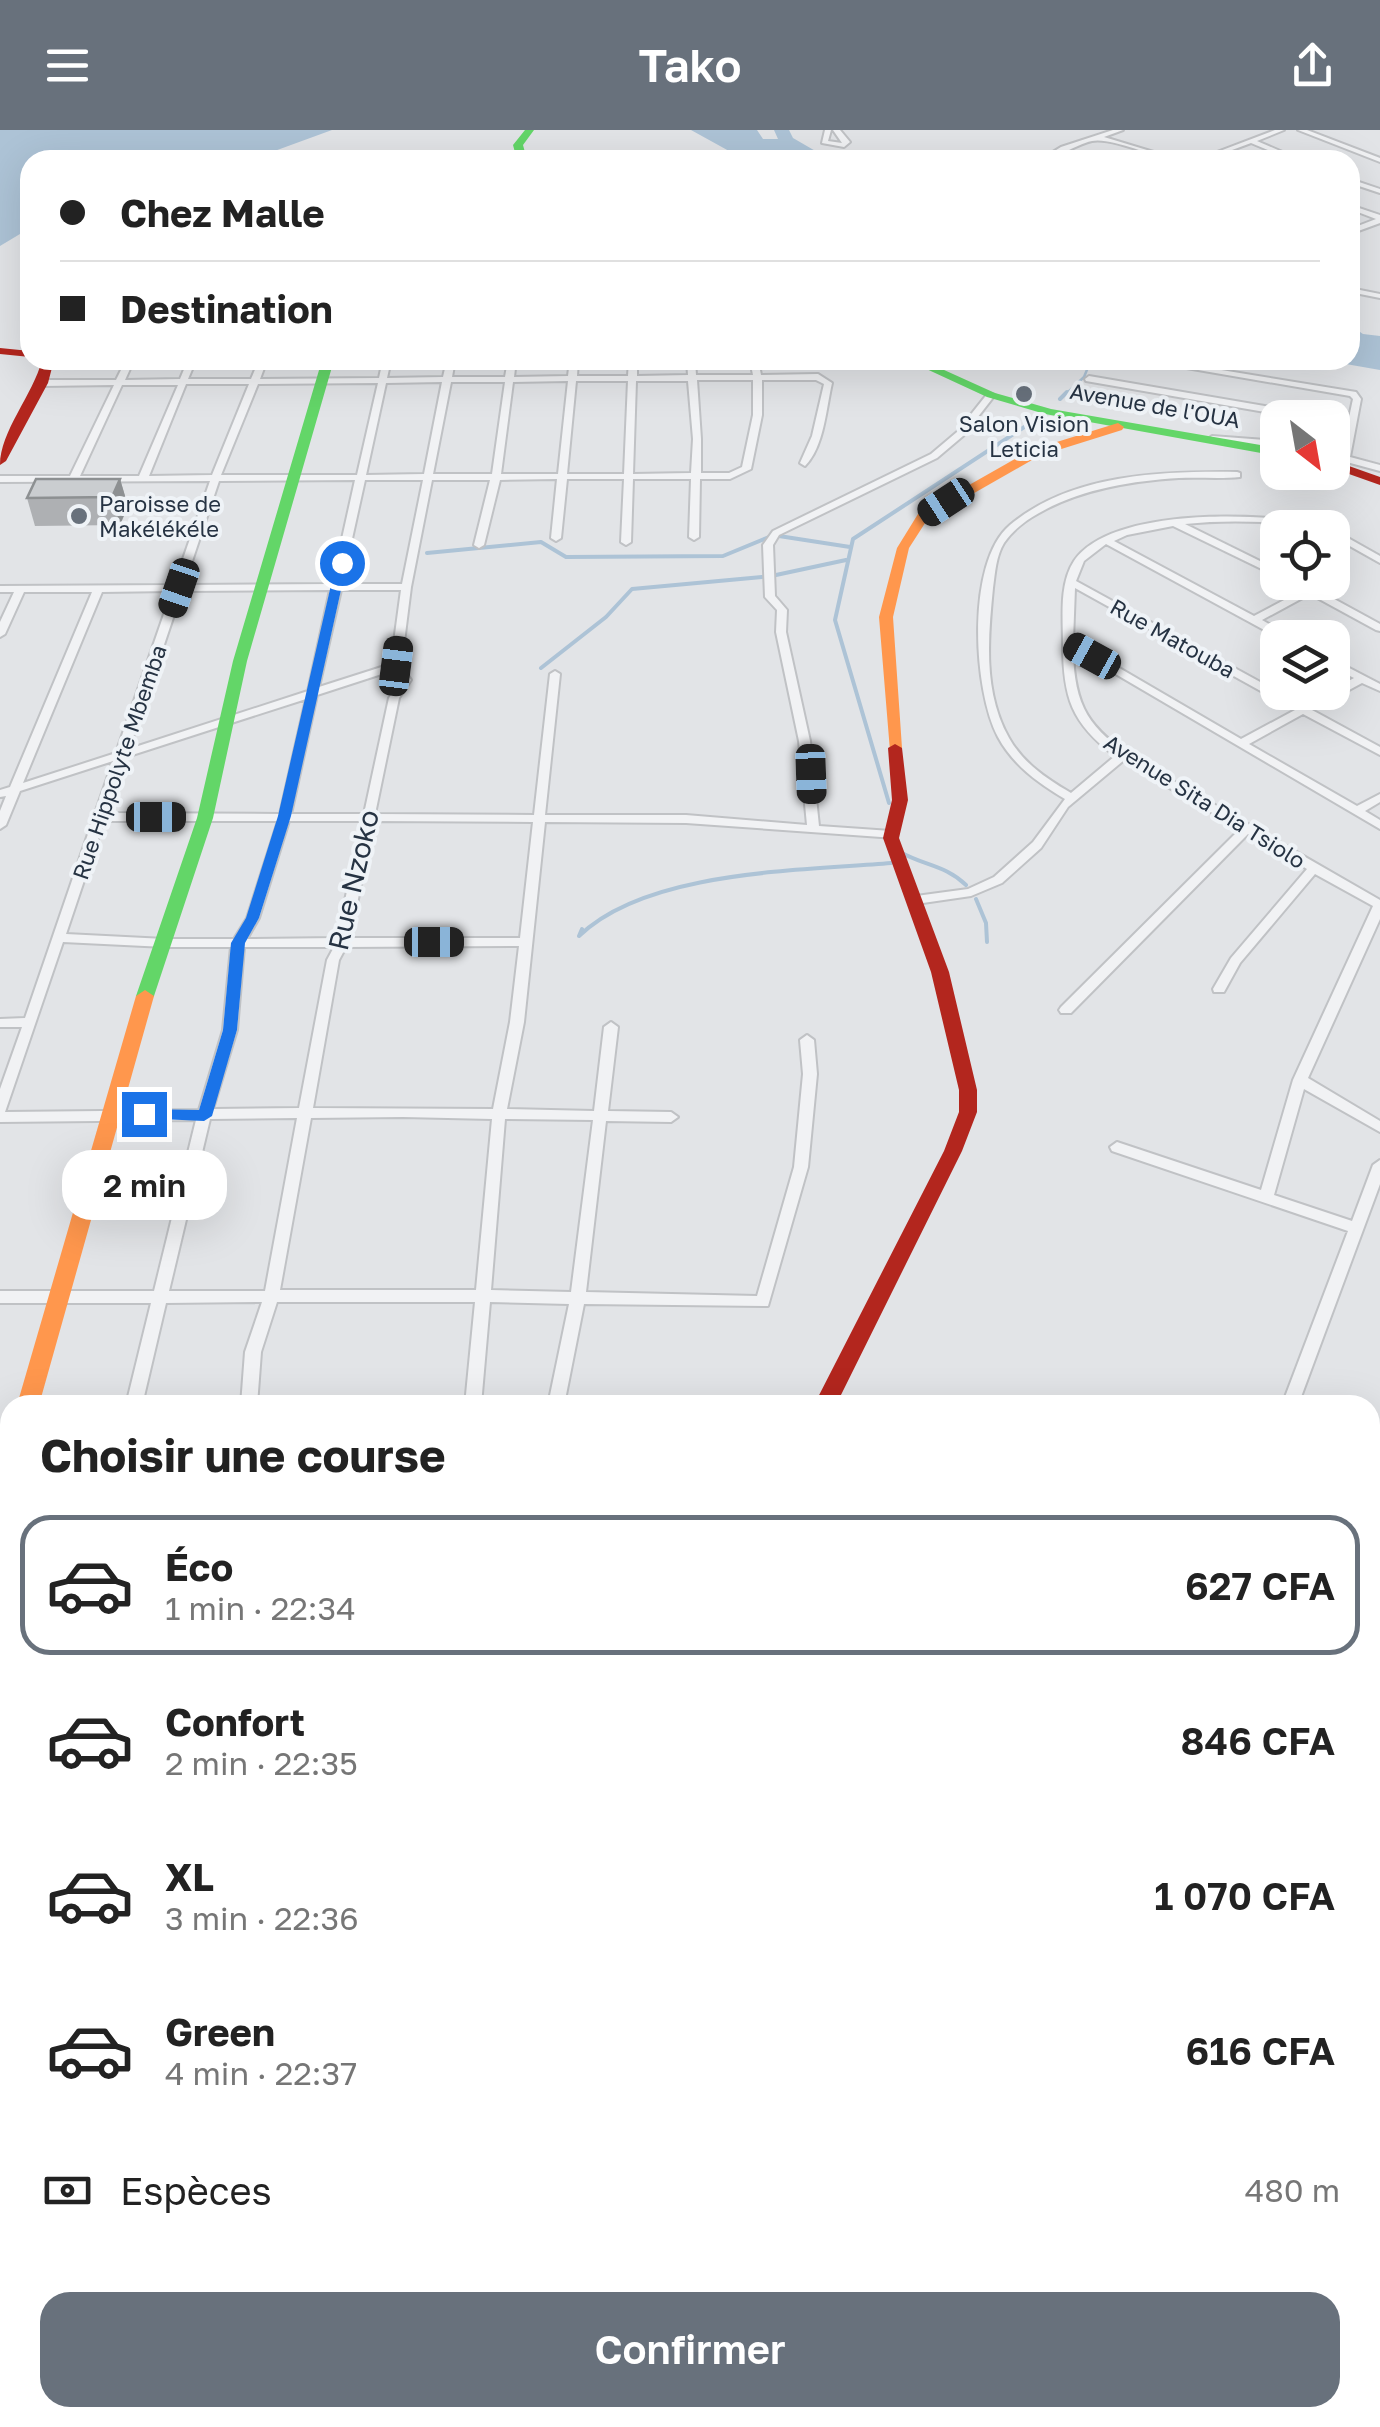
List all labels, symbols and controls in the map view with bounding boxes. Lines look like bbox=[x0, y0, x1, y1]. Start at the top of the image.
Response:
icon: menu bbox=[40, 38, 95, 93]
text: Tako bbox=[638, 38, 742, 92]
icon: share bbox=[1285, 38, 1340, 93]
text: Chez Malle bbox=[120, 190, 325, 235]
text: Destination bbox=[120, 286, 333, 331]
street label: Avenue de l'OUA bbox=[1068, 377, 1242, 433]
marker: Salon Vision Leticia bbox=[1013, 383, 1035, 405]
north arrow bbox=[1260, 400, 1350, 490]
map controls bbox=[1260, 400, 1350, 710]
place label: Salon Vision Leticia bbox=[959, 410, 1089, 462]
car bbox=[913, 473, 979, 531]
place label: Paroisse de Makélékéle bbox=[99, 490, 221, 542]
marker: Paroisse de Makélékéle bbox=[68, 505, 90, 527]
button: locate bbox=[1260, 510, 1350, 600]
route start bbox=[320, 541, 365, 586]
car bbox=[155, 555, 203, 621]
street label: Rue Matouba bbox=[1106, 593, 1240, 683]
button: layers bbox=[1260, 620, 1350, 710]
car bbox=[1058, 628, 1126, 684]
car bbox=[377, 634, 415, 698]
street label: Rue Hippolyte Mbemba bbox=[66, 641, 172, 883]
street label: Avenue Sita Dia Tsiolo bbox=[1099, 728, 1311, 874]
car bbox=[795, 743, 827, 805]
car bbox=[126, 802, 186, 832]
street label: Rue Nzoko bbox=[321, 807, 385, 953]
car bbox=[404, 927, 464, 957]
route end bbox=[122, 1092, 167, 1137]
callout: 2 min bbox=[62, 1149, 226, 1219]
text: 2 min bbox=[103, 1166, 186, 1204]
text: Choisir une course bbox=[40, 1428, 446, 1482]
icon: car bbox=[45, 1540, 135, 1630]
text: Éco bbox=[165, 1544, 233, 1589]
text: 627 CFA bbox=[1185, 1563, 1335, 1608]
text: 1 min · 22:34 bbox=[165, 1589, 356, 1627]
icon: car bbox=[45, 1695, 135, 1785]
text: Confort bbox=[165, 1699, 305, 1744]
text: 846 CFA bbox=[1181, 1718, 1335, 1763]
text: 2 min · 22:35 bbox=[165, 1744, 358, 1782]
icon: car bbox=[45, 1850, 135, 1940]
text: XL bbox=[165, 1854, 214, 1899]
text: 1 070 CFA bbox=[1154, 1873, 1335, 1918]
text: 3 min · 22:36 bbox=[165, 1899, 359, 1937]
icon: car bbox=[45, 2005, 135, 2095]
text: Green bbox=[165, 2009, 275, 2054]
text: 616 CFA bbox=[1185, 2028, 1335, 2073]
text: 4 min · 22:37 bbox=[165, 2054, 357, 2092]
icon: cash bbox=[40, 2163, 95, 2218]
text: Espèces bbox=[120, 2168, 272, 2213]
text: 480 m bbox=[1245, 2171, 1340, 2209]
button: Confirmer bbox=[40, 2292, 1340, 2407]

